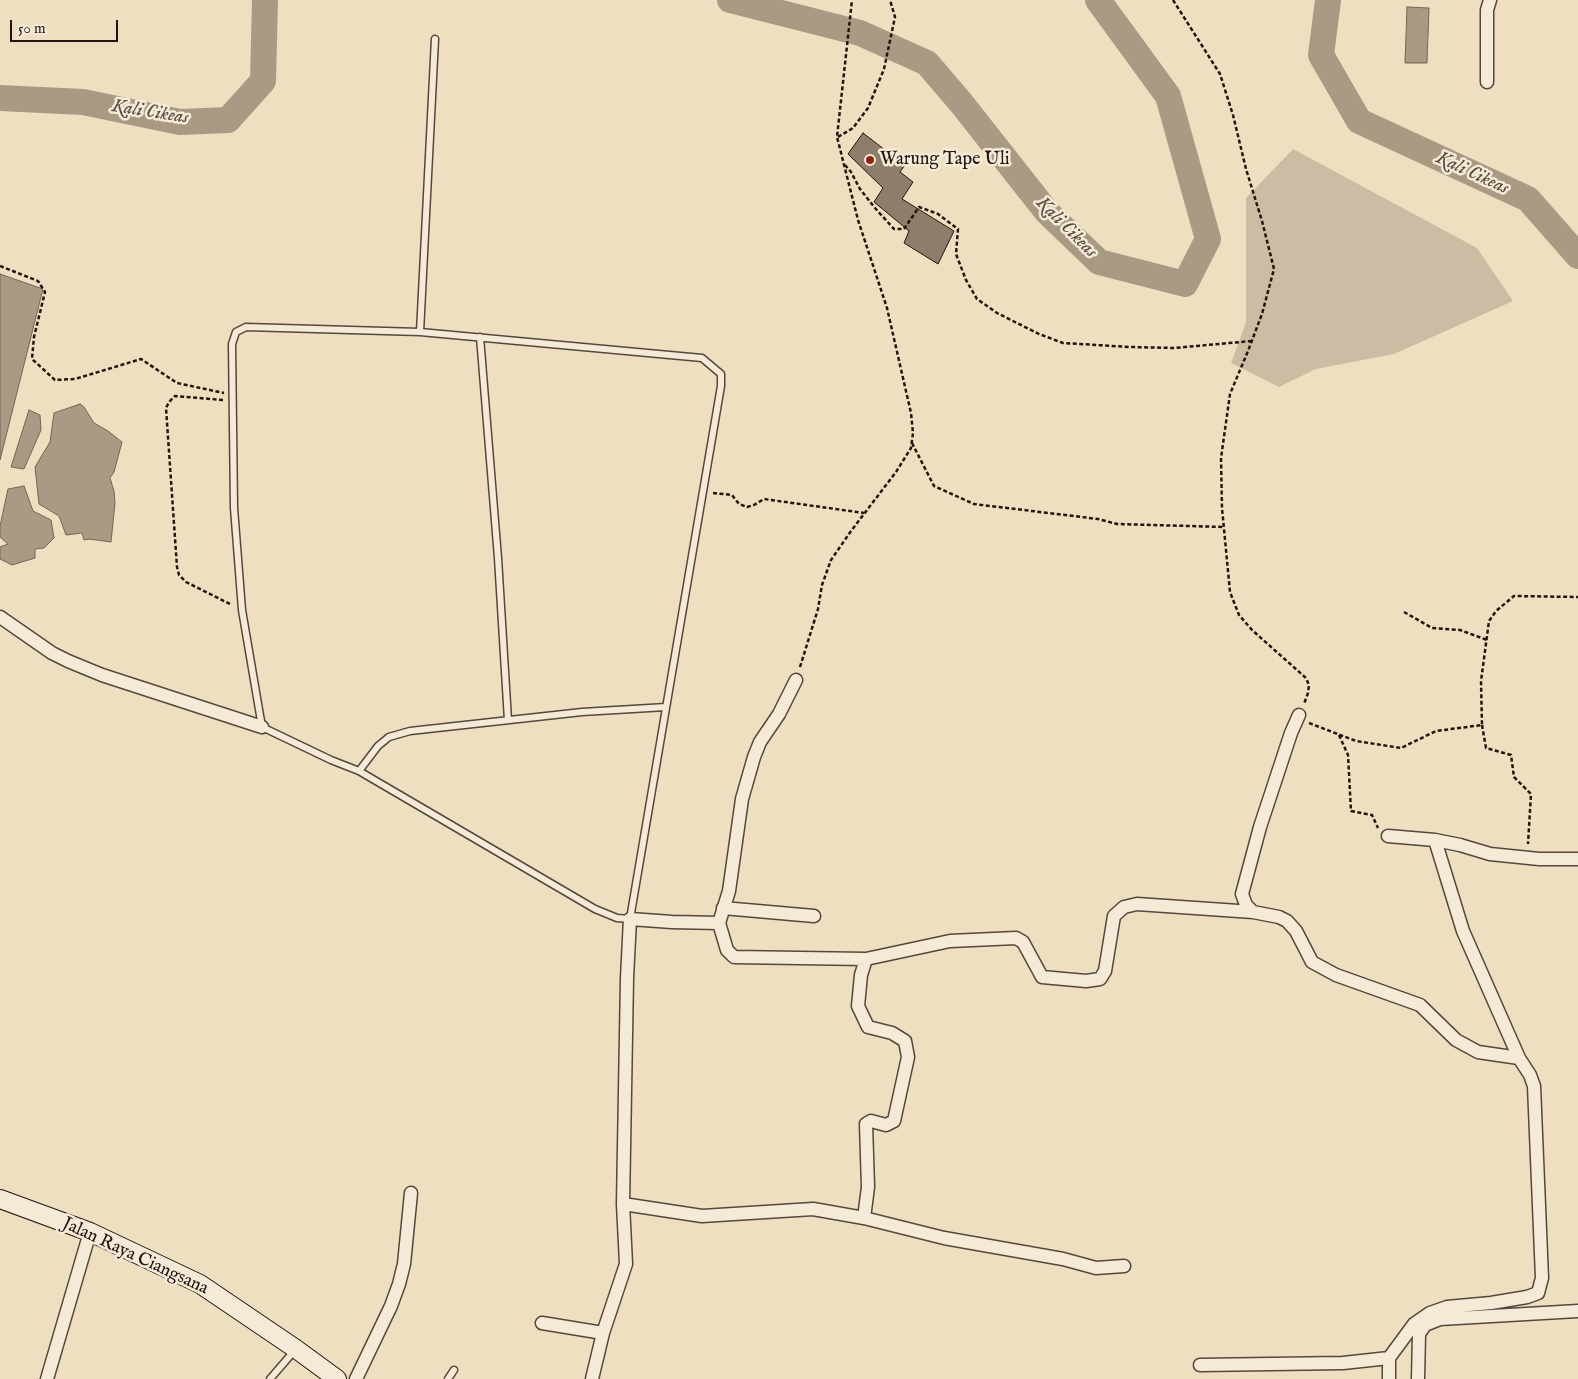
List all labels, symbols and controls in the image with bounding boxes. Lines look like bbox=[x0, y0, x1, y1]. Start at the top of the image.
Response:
scale bar bbox=[12, 10, 120, 42]
text: 50 m bbox=[18, 19, 46, 38]
water label: Kali Cikeas bbox=[110, 96, 190, 130]
water label: Kali Cikeas bbox=[1432, 147, 1512, 201]
place label: Warung Tape Uli bbox=[880, 149, 1010, 171]
marker: Warung Tape Uli bbox=[864, 154, 876, 166]
water label: Kali Cikeas bbox=[1031, 193, 1101, 263]
street label: Jalan Raya Ciangsana bbox=[59, 1214, 211, 1300]

